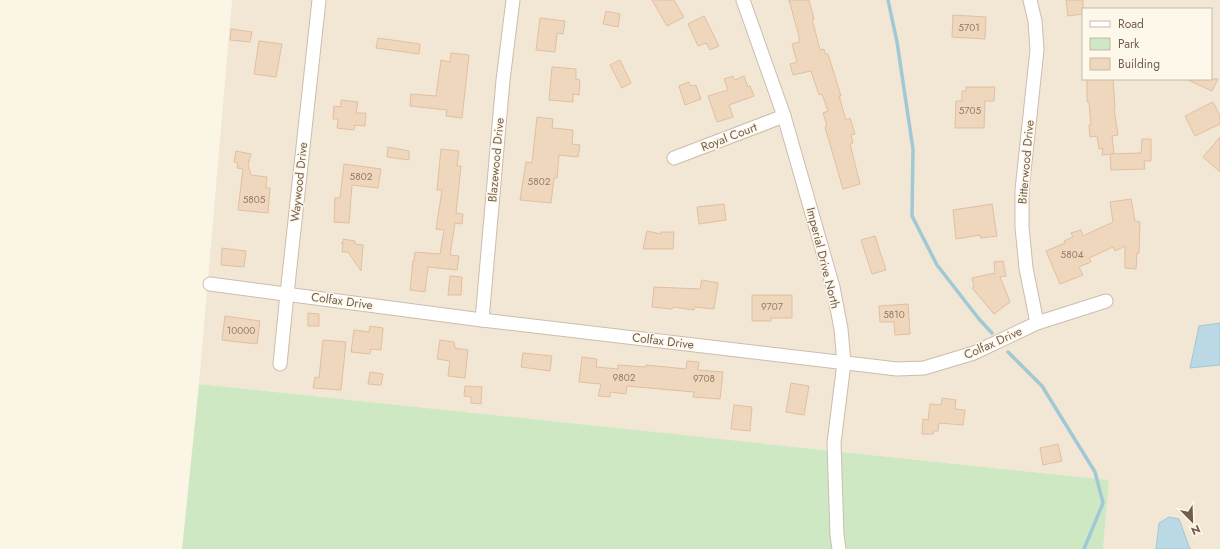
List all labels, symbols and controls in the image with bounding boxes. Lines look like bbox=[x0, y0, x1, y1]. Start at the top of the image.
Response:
legend bbox=[1082, 8, 1212, 80]
text: Road bbox=[1118, 15, 1144, 33]
house number: 5701 bbox=[958, 20, 980, 35]
text: Park bbox=[1118, 35, 1140, 53]
text: Building bbox=[1118, 55, 1160, 73]
house number: 5705 bbox=[959, 103, 982, 118]
street label: Blazewood Drive bbox=[483, 117, 509, 203]
street label: Royal Court bbox=[698, 118, 760, 156]
street label: Bitterwood Drive bbox=[1013, 119, 1039, 205]
street label: Waywood Drive bbox=[286, 141, 312, 223]
house number: 5802 bbox=[350, 169, 373, 184]
house number: 5802 bbox=[528, 174, 551, 189]
house number: 5805 bbox=[243, 192, 266, 207]
street label: Imperial Drive North bbox=[802, 205, 844, 311]
house number: 5804 bbox=[1061, 247, 1084, 262]
street label: Colfax Drive bbox=[310, 288, 374, 314]
house number: 9707 bbox=[761, 299, 784, 314]
house number: 5810 bbox=[883, 307, 905, 322]
street label: Colfax Drive bbox=[961, 322, 1025, 364]
house number: 10000 bbox=[227, 323, 255, 338]
street label: Colfax Drive bbox=[631, 328, 695, 354]
house number: 9802 bbox=[613, 370, 636, 385]
house number: 9708 bbox=[693, 371, 715, 386]
north arrow bbox=[1172, 501, 1212, 541]
text: N bbox=[1189, 521, 1203, 539]

